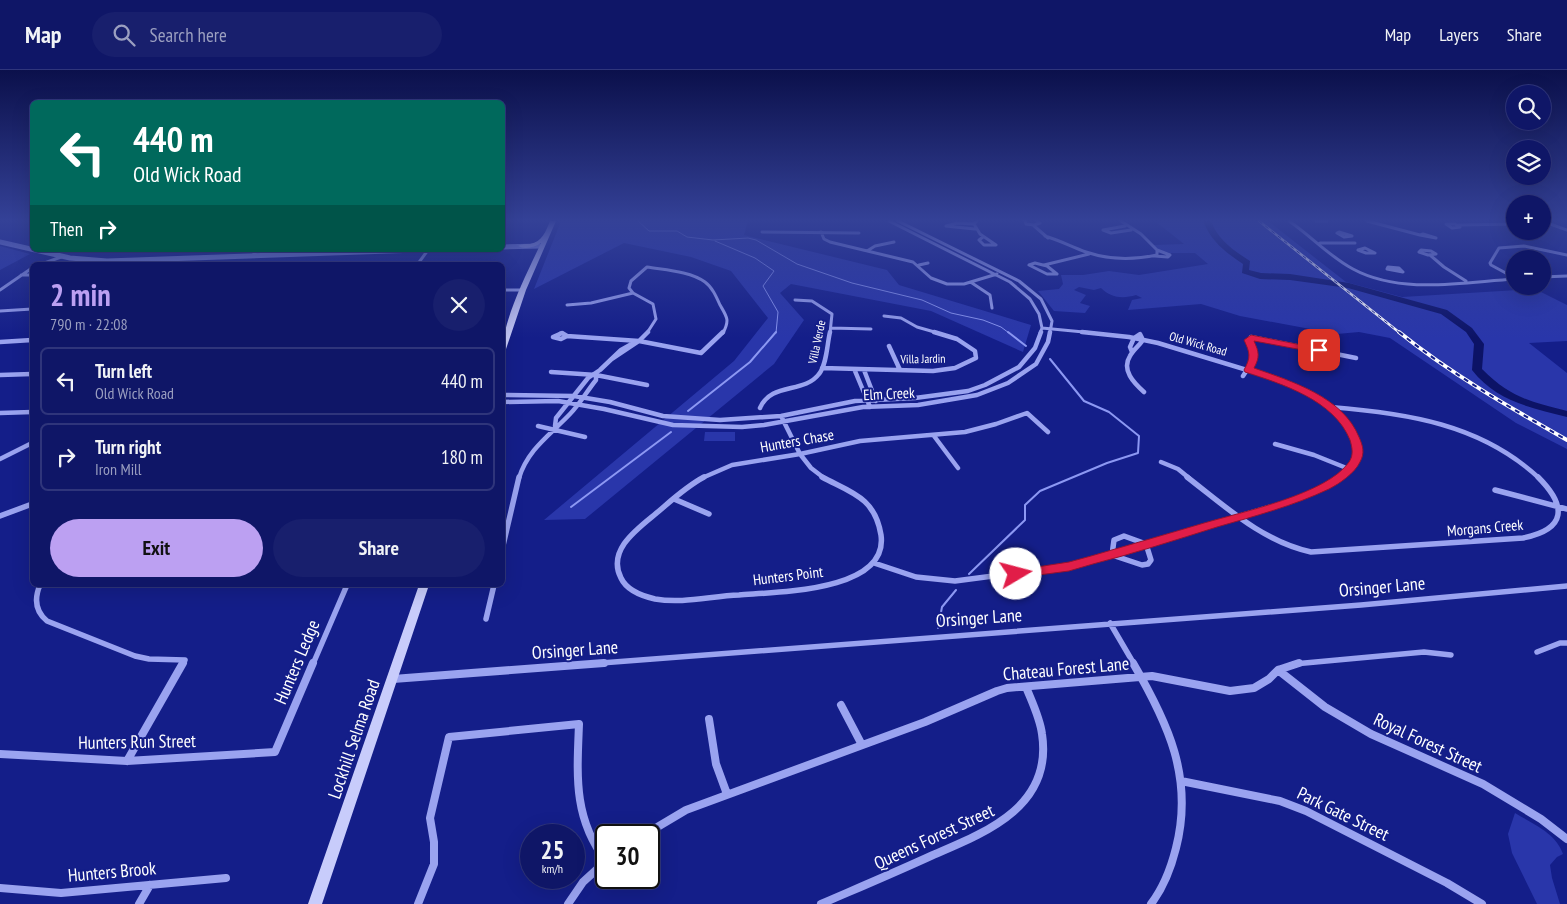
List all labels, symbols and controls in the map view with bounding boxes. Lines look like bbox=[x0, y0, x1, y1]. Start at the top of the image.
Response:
search box bbox=[92, 12, 442, 57]
text: Map bbox=[25, 19, 62, 50]
icon: search bbox=[110, 21, 138, 49]
text: Search here bbox=[150, 23, 227, 47]
text: Map bbox=[1385, 23, 1411, 46]
text: Layers bbox=[1439, 23, 1479, 46]
text: Share bbox=[1507, 23, 1542, 46]
map controls bbox=[1506, 85, 1551, 295]
button: search bbox=[1506, 85, 1551, 130]
text: 440 m bbox=[133, 116, 214, 162]
icon: left bbox=[50, 120, 115, 185]
button: layers bbox=[1506, 140, 1551, 185]
text: Old Wick Road bbox=[133, 160, 242, 188]
button: + bbox=[1506, 195, 1551, 240]
icon: right bbox=[93, 215, 121, 243]
text: Then bbox=[50, 217, 83, 241]
button: − bbox=[1506, 250, 1551, 295]
text: 2 min bbox=[50, 275, 111, 314]
button: close bbox=[433, 279, 485, 331]
text: 790 m · 22:08 bbox=[50, 314, 128, 334]
street label: Villa Verde bbox=[804, 319, 828, 366]
street label: Old Wick Road bbox=[1168, 328, 1229, 359]
pin bbox=[1298, 329, 1340, 371]
icon: arrive bbox=[1305, 336, 1333, 364]
street label: Villa Jardin bbox=[899, 351, 946, 366]
text: Turn left bbox=[95, 359, 152, 383]
icon: left bbox=[52, 367, 80, 395]
text: 440 m bbox=[441, 369, 483, 393]
text: Old Wick Road bbox=[95, 383, 174, 403]
street label: Elm Creek bbox=[863, 383, 915, 404]
street label: Hunters Chase bbox=[759, 425, 835, 456]
text: Turn right bbox=[95, 435, 161, 459]
icon: right bbox=[52, 443, 80, 471]
text: 180 m bbox=[441, 445, 483, 469]
text: Iron Mill bbox=[95, 459, 142, 479]
street label: Morgans Creek bbox=[1446, 515, 1524, 540]
button: Exit bbox=[50, 519, 263, 577]
button: Share bbox=[273, 519, 485, 577]
position arrow bbox=[989, 547, 1041, 599]
street label: Hunters Point bbox=[752, 562, 824, 589]
street label: Orsinger Lane bbox=[1338, 571, 1426, 602]
street label: Orsinger Lane bbox=[935, 603, 1023, 632]
street label: Hunters Ledge bbox=[268, 616, 325, 708]
street label: Orsinger Lane bbox=[531, 635, 619, 664]
street label: Chateau Forest Lane bbox=[1002, 652, 1130, 685]
street label: Lockhill Selma Road bbox=[322, 676, 385, 802]
street label: Royal Forest Street bbox=[1370, 707, 1486, 778]
street label: Hunters Run Street bbox=[78, 729, 196, 754]
street label: Park Gate Street bbox=[1293, 781, 1393, 846]
street label: Queens Forest Street bbox=[870, 799, 998, 874]
speed limit sign: 30 bbox=[595, 824, 660, 889]
text: 25 bbox=[541, 834, 564, 866]
street label: Hunters Brook bbox=[67, 856, 157, 887]
text: km/h bbox=[542, 861, 563, 876]

